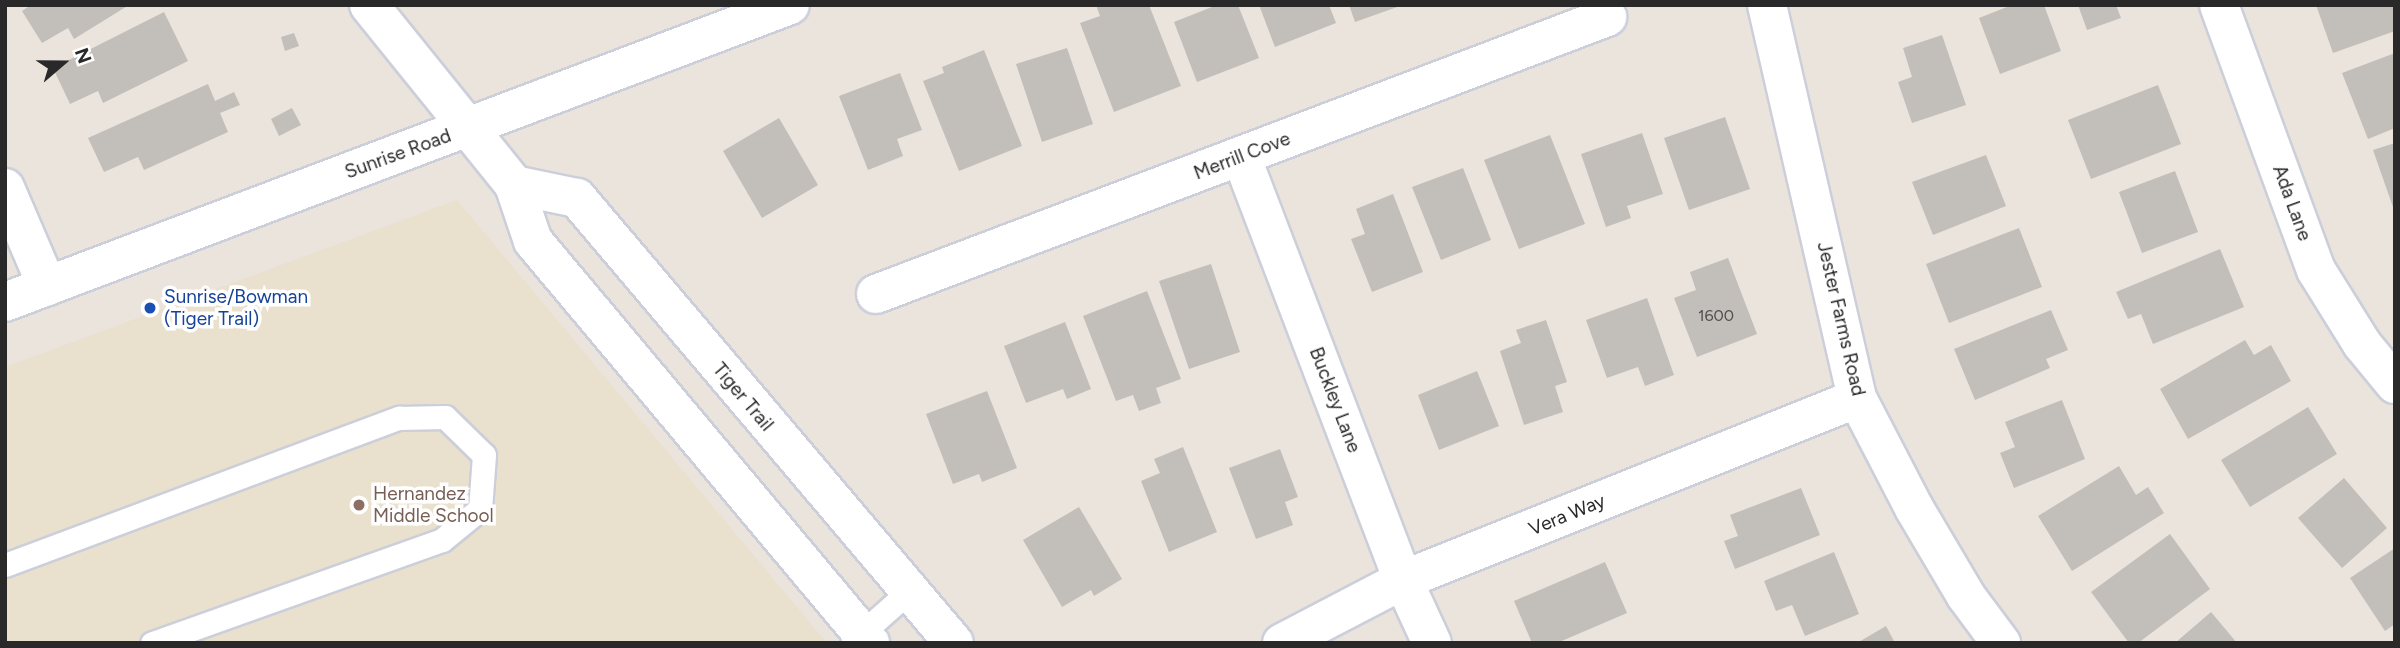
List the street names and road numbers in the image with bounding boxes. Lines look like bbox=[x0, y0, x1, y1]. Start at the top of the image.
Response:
street label: Sunrise Road bbox=[342, 124, 454, 184]
street label: Merrill Cove bbox=[1191, 127, 1293, 185]
street label: Ada Lane bbox=[2268, 162, 2316, 244]
street label: Jester Farms Road bbox=[1812, 240, 1870, 398]
street label: Buckley Lane bbox=[1304, 344, 1366, 456]
street label: Tiger Trail bbox=[708, 358, 778, 436]
street label: Vera Way bbox=[1525, 489, 1609, 541]

